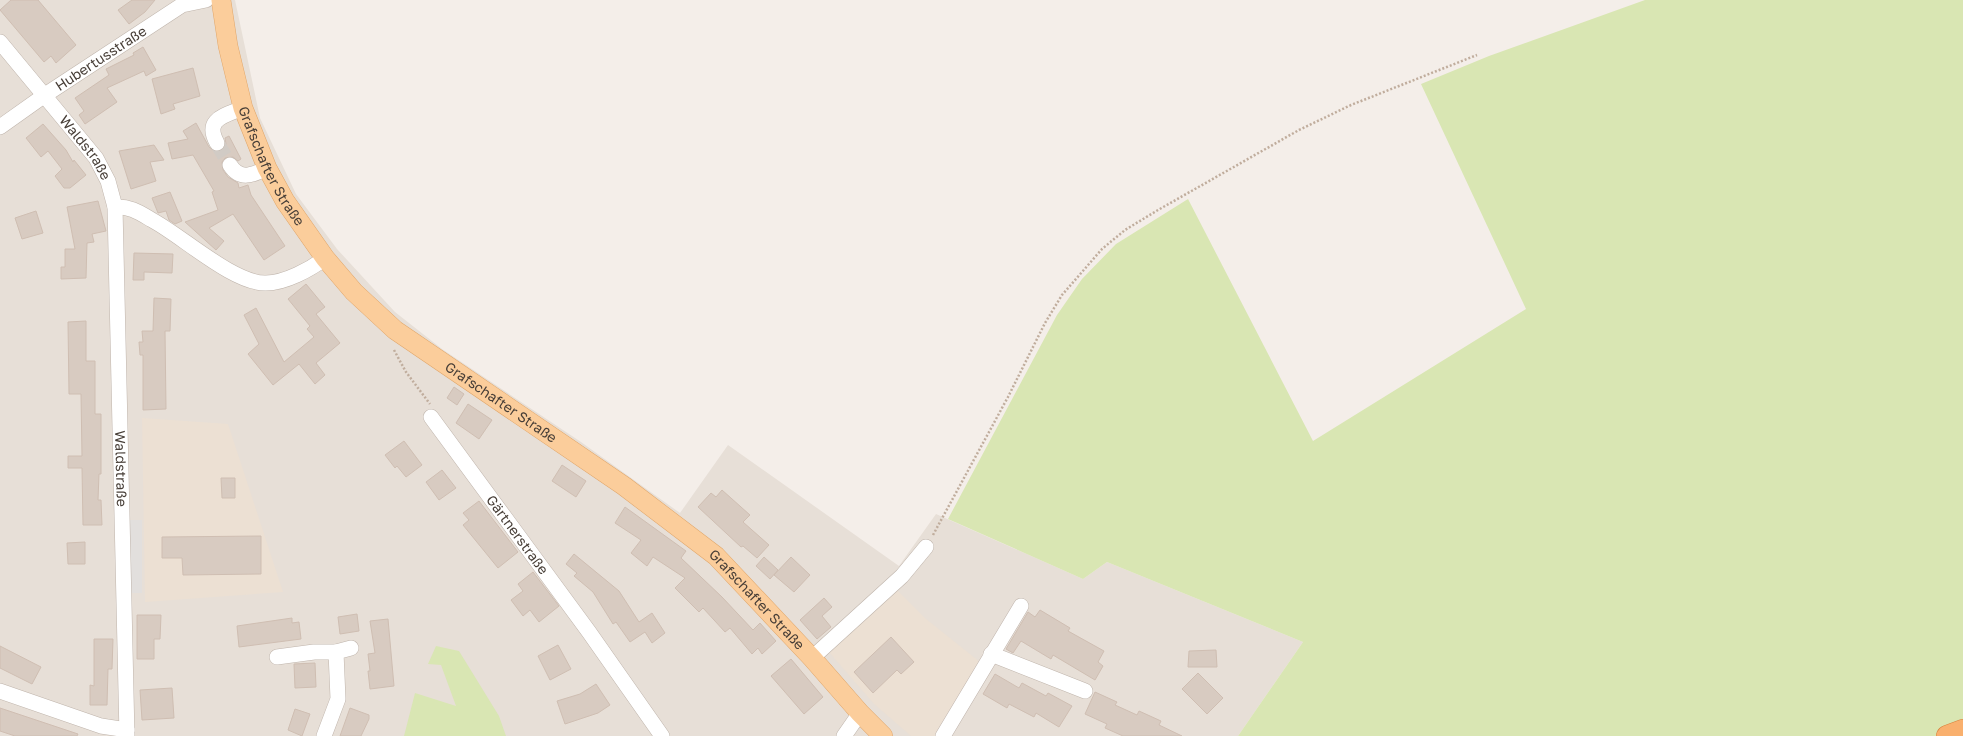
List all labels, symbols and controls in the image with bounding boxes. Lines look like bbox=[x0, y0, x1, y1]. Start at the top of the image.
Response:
street label: Hubertusstraße bbox=[52, 22, 149, 94]
street label: Grafschafter Straße bbox=[235, 104, 309, 229]
street label: Waldstraße bbox=[56, 112, 115, 183]
street label: Grafschafter Straße bbox=[442, 358, 560, 446]
street label: Waldstraße bbox=[112, 430, 131, 507]
street label: Gärtnerstraße bbox=[483, 491, 553, 577]
street label: Grafschafter Straße bbox=[706, 545, 808, 653]

